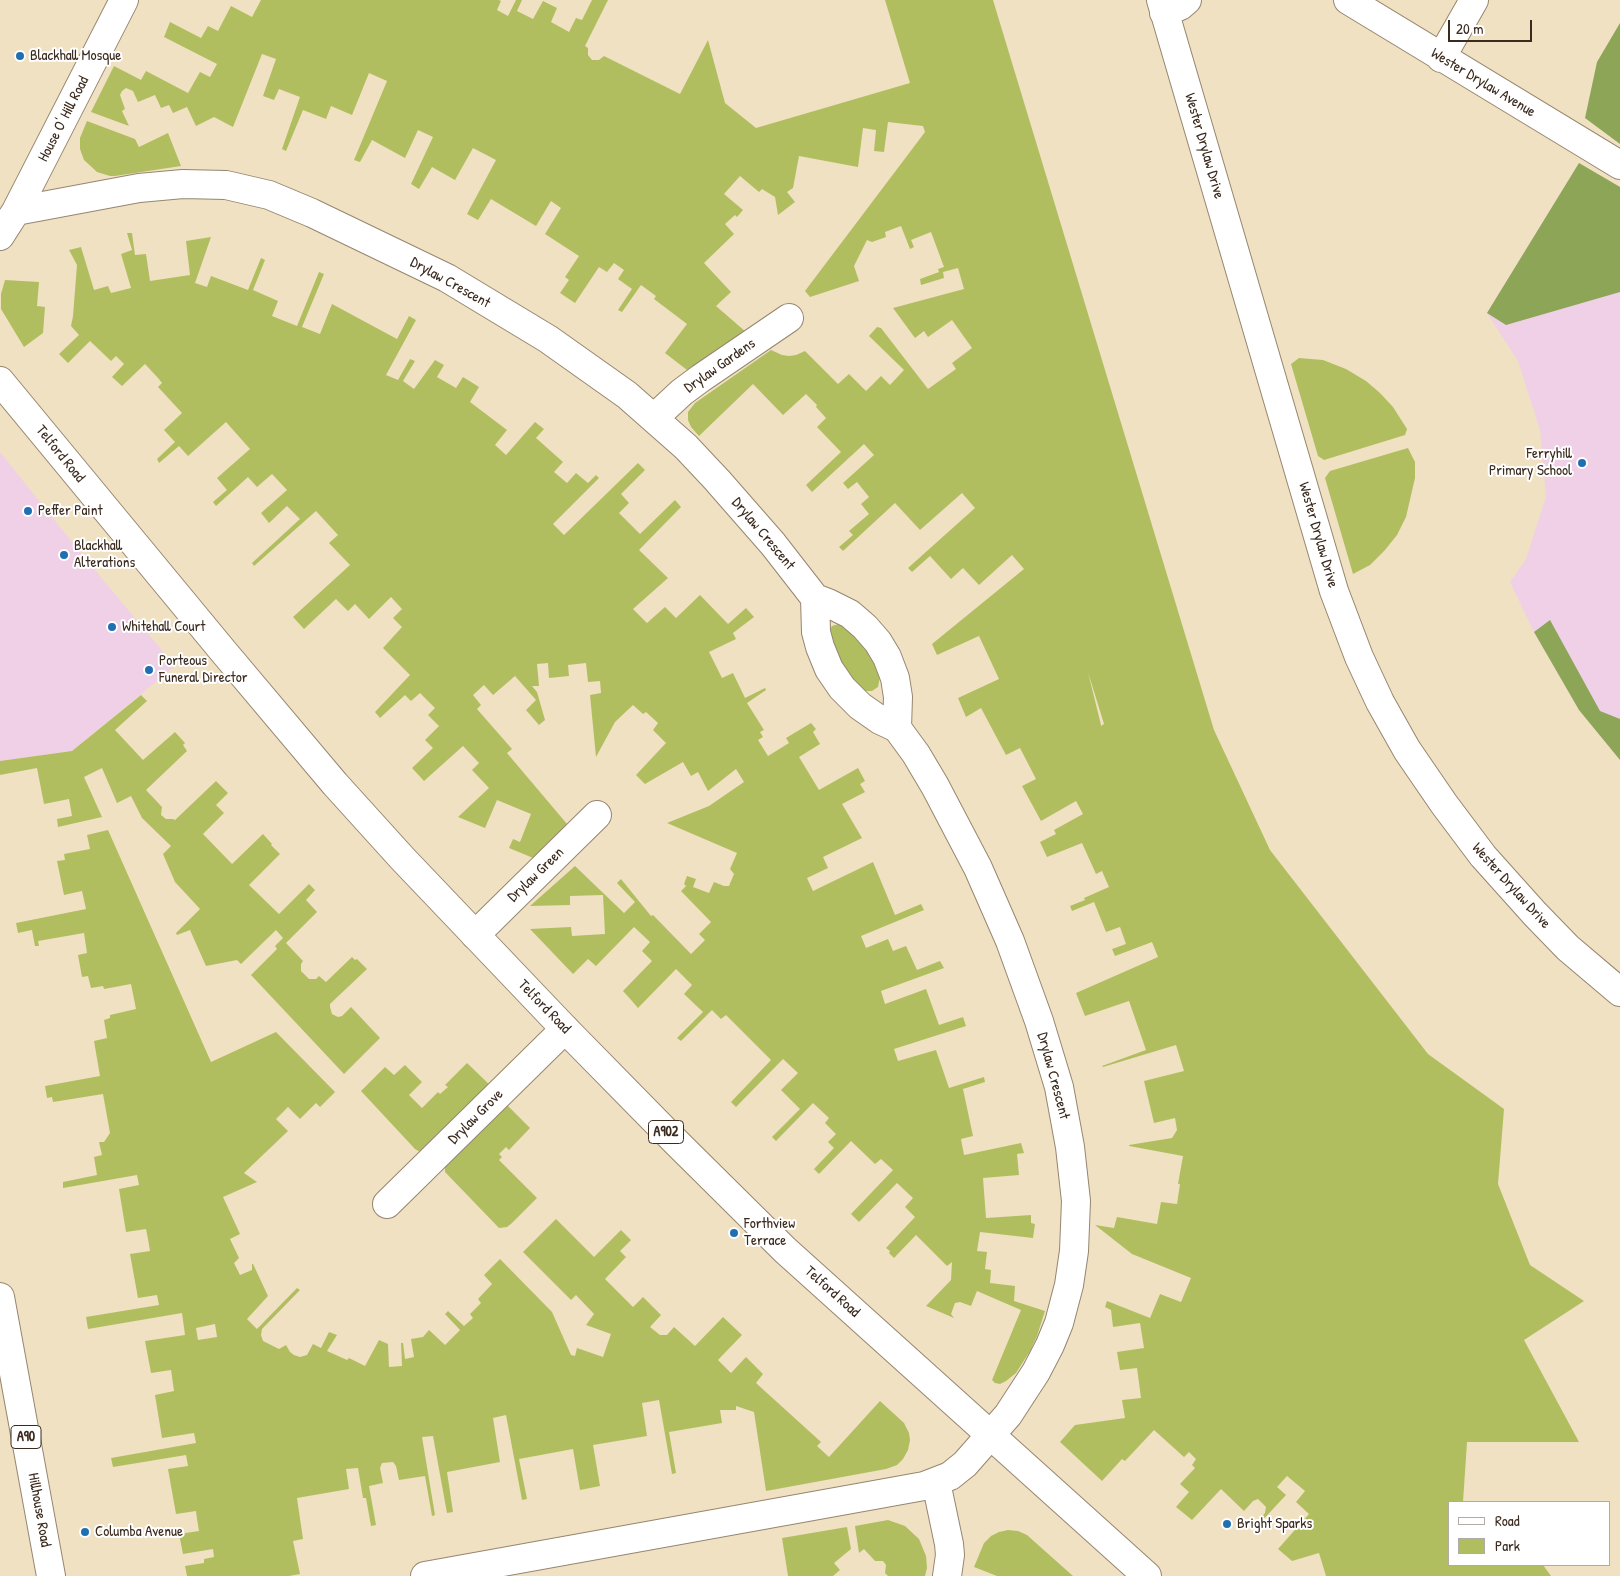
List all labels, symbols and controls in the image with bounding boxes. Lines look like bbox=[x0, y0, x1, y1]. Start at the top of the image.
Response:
scale bar bbox=[1450, 10, 1534, 42]
text: 20 m bbox=[1456, 18, 1483, 39]
street label: Wester Drylaw Avenue bbox=[1427, 45, 1539, 121]
place label: Blackhall Mosque bbox=[30, 47, 121, 65]
marker: Blackhall Mosque bbox=[14, 50, 26, 62]
street label: House O' Hill Road bbox=[35, 73, 93, 165]
street label: Wester Drylaw Drive bbox=[1180, 91, 1228, 201]
street label: Drylaw Crescent bbox=[407, 254, 493, 312]
street label: Drylaw Gardens bbox=[681, 335, 759, 397]
street label: Telford Road bbox=[32, 422, 88, 486]
place label: Ferryhill Primary School bbox=[1489, 445, 1572, 480]
marker: Ferryhill Primary School bbox=[1576, 457, 1588, 469]
street label: Wester Drylaw Drive bbox=[1294, 480, 1342, 590]
street label: Drylaw Crescent bbox=[728, 494, 798, 574]
place label: Peffer Paint bbox=[38, 502, 103, 520]
marker: Peffer Paint bbox=[22, 505, 34, 517]
place label: Blackhall Alterations bbox=[74, 537, 135, 572]
marker: Blackhall Alterations bbox=[58, 549, 70, 561]
place label: Whitehall Court bbox=[122, 618, 205, 636]
marker: Whitehall Court bbox=[106, 621, 118, 633]
place label: Porteous Funeral Director bbox=[159, 652, 247, 687]
marker: Porteous Funeral Director bbox=[143, 664, 155, 676]
street label: Wester Drylaw Drive bbox=[1468, 839, 1554, 933]
street label: Drylaw Green bbox=[504, 844, 568, 906]
street label: Telford Road bbox=[514, 976, 574, 1038]
street label: Drylaw Crescent bbox=[1033, 1031, 1073, 1121]
street label: Drylaw Grove bbox=[445, 1086, 507, 1148]
road number: A902 bbox=[648, 1120, 684, 1144]
place label: Forthview Terrace bbox=[744, 1215, 795, 1250]
marker: Forthview Terrace bbox=[728, 1227, 740, 1239]
street label: Telford Road bbox=[801, 1263, 863, 1321]
road number: A90 bbox=[11, 1425, 41, 1448]
street label: Hillhouse Road bbox=[24, 1472, 54, 1548]
legend bbox=[1448, 1501, 1610, 1566]
text: Road bbox=[1495, 1510, 1520, 1531]
place label: Bright Sparks bbox=[1237, 1515, 1312, 1533]
marker: Bright Sparks bbox=[1221, 1518, 1233, 1530]
place label: Columba Avenue bbox=[95, 1523, 183, 1541]
marker: Columba Avenue bbox=[79, 1526, 91, 1538]
text: Park bbox=[1495, 1535, 1520, 1556]

